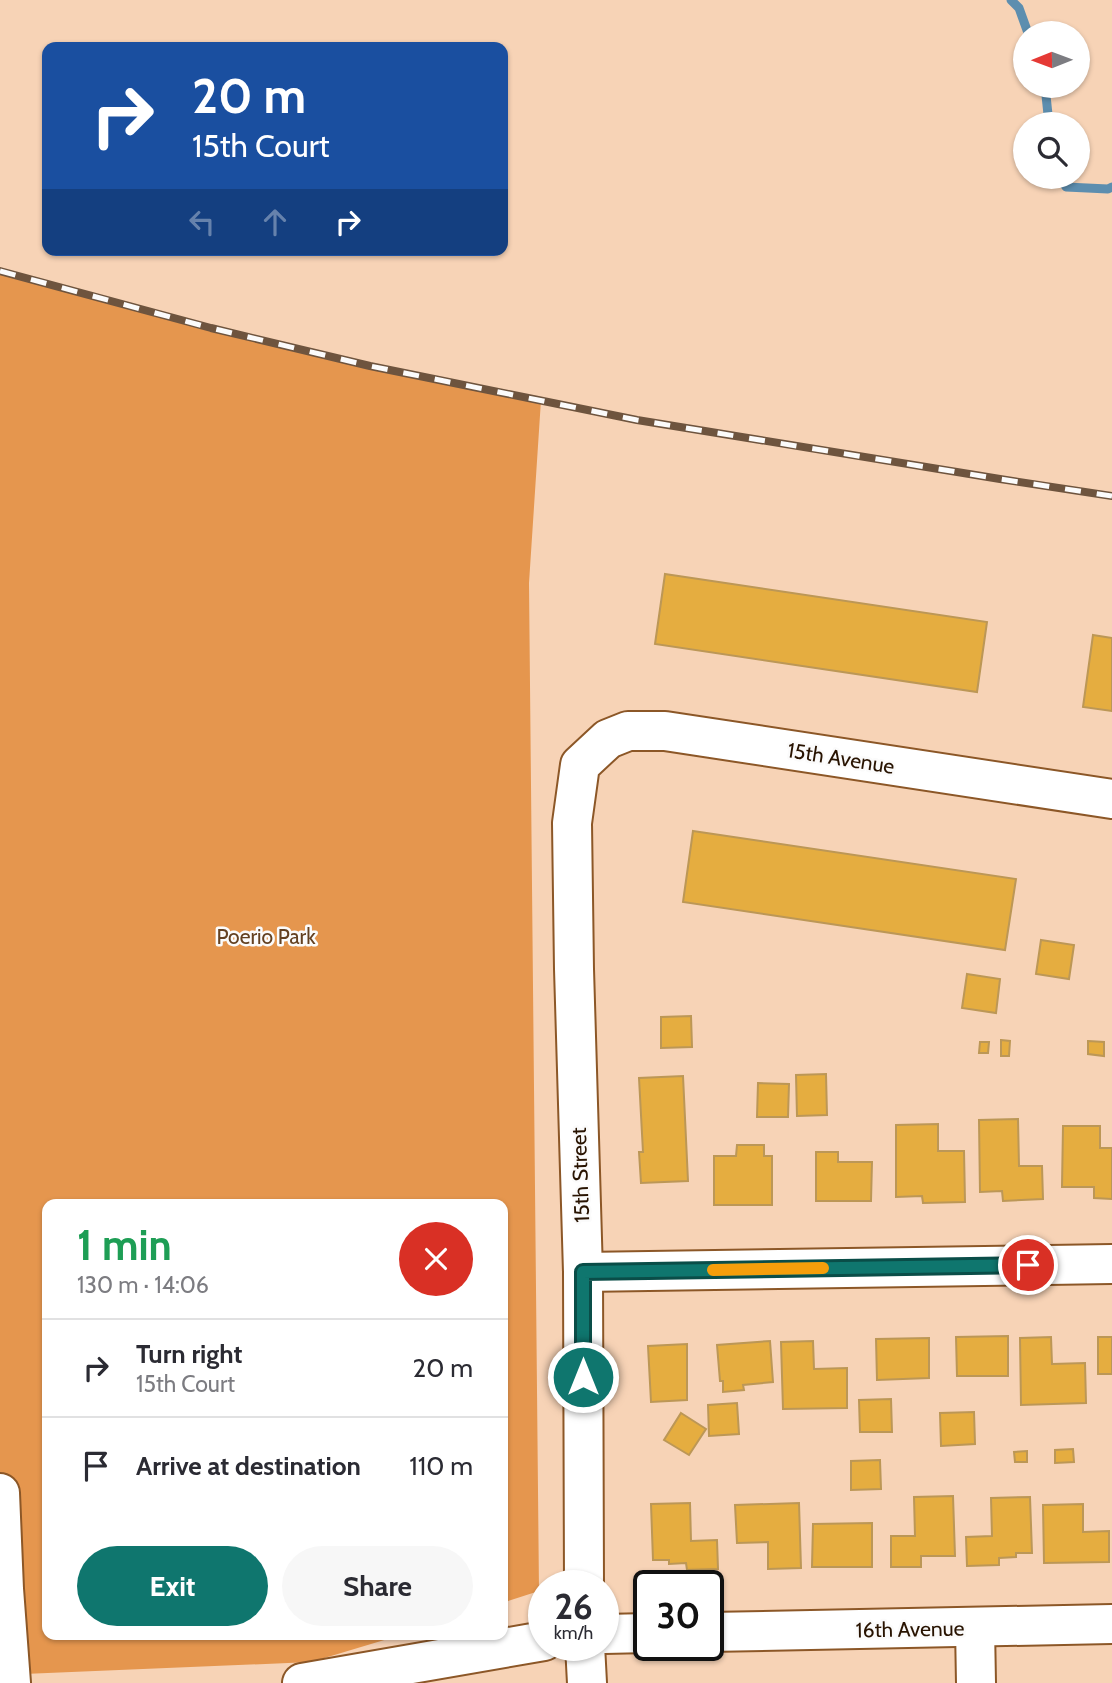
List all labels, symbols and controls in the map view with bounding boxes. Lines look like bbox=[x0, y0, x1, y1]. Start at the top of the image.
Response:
north arrow bbox=[1013, 21, 1090, 98]
map controls bbox=[1013, 21, 1090, 189]
text: 20 m bbox=[192, 66, 306, 125]
icon: right bbox=[77, 70, 168, 161]
button: search bbox=[1013, 112, 1090, 189]
text: 15th Court bbox=[192, 126, 330, 165]
icon: left bbox=[183, 203, 221, 241]
icon: ahead bbox=[256, 203, 294, 241]
icon: right bbox=[329, 203, 367, 241]
street label: 15th Avenue bbox=[786, 737, 897, 779]
park label: Poerio Park bbox=[216, 924, 316, 949]
street label: 15th Street bbox=[566, 1127, 594, 1223]
text: 1 min bbox=[77, 1219, 172, 1271]
button: close bbox=[399, 1222, 473, 1296]
pin bbox=[998, 1235, 1058, 1295]
icon: arrive bbox=[1009, 1246, 1047, 1284]
text: 130 m · 14:06 bbox=[77, 1271, 209, 1299]
text: Turn right bbox=[136, 1338, 242, 1370]
position arrow bbox=[546, 1340, 620, 1414]
icon: right bbox=[77, 1349, 115, 1387]
text: 20 m bbox=[413, 1352, 473, 1384]
text: 15th Court bbox=[136, 1370, 235, 1398]
icon: arrive bbox=[77, 1447, 115, 1485]
text: Arrive at destination bbox=[136, 1450, 361, 1482]
text: 110 m bbox=[409, 1450, 473, 1482]
button: Exit bbox=[77, 1546, 268, 1626]
button: Share bbox=[282, 1546, 473, 1626]
speed limit sign: 30 bbox=[633, 1570, 724, 1661]
text: 26 bbox=[554, 1585, 593, 1628]
street label: 16th Avenue bbox=[856, 1616, 965, 1642]
text: km/h bbox=[554, 1622, 593, 1644]

